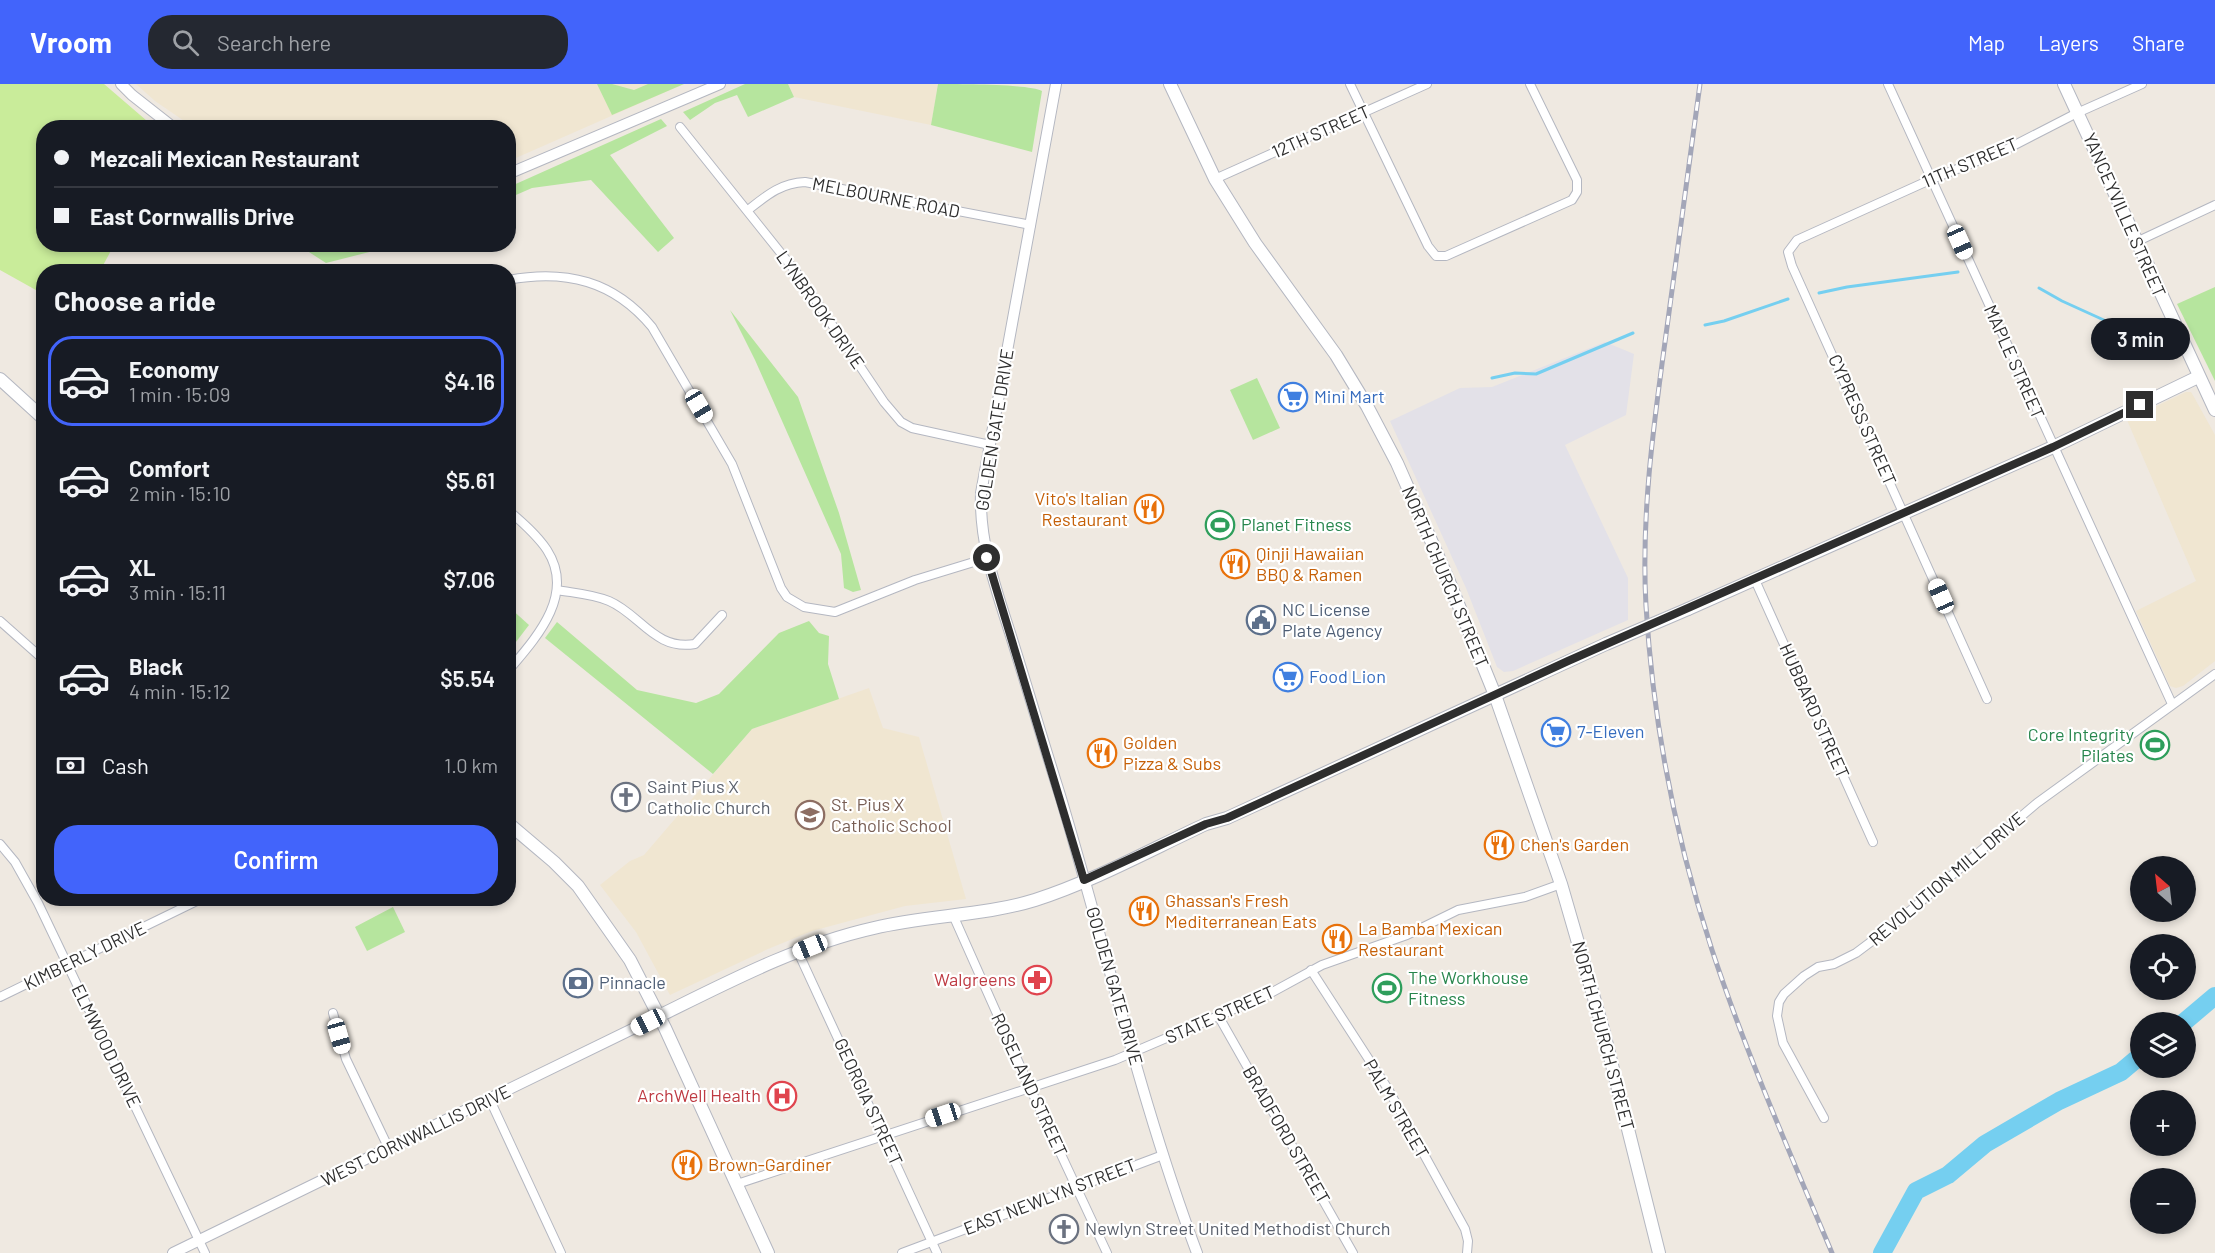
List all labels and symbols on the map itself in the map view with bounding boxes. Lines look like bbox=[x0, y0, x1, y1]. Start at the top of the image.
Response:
street label: 12TH STREET bbox=[1268, 100, 1373, 162]
street label: YANCEYVILLE STREET bbox=[2079, 129, 2171, 300]
street label: 11TH STREET bbox=[1919, 132, 2021, 192]
street label: MELBOURNE ROAD bbox=[811, 172, 962, 222]
car bbox=[1944, 222, 1976, 262]
street label: LYNBROOK DRIVE bbox=[772, 246, 870, 373]
street label: MAPLE STREET bbox=[1980, 301, 2050, 422]
callout: 3 min bbox=[2090, 318, 2190, 360]
street label: GOLDEN GATE DRIVE bbox=[970, 347, 1018, 512]
street label: CYPRESS STREET bbox=[1824, 351, 1902, 489]
supermarket icon: Mini Mart bbox=[1277, 381, 1309, 413]
place label: Mini Mart bbox=[1314, 385, 1385, 407]
car bbox=[682, 386, 716, 426]
route end bbox=[2126, 391, 2153, 418]
street label: NORTH CHURCH STREET bbox=[1398, 483, 1494, 671]
place label: Vito's Italian Restaurant bbox=[1035, 487, 1128, 530]
restaurant icon: Vito's Italian Restaurant bbox=[1133, 493, 1165, 525]
sports icon: Planet Fitness bbox=[1204, 509, 1236, 541]
place label: Planet Fitness bbox=[1241, 513, 1352, 535]
place label: Qinji Hawaiian BBQ & Ramen bbox=[1256, 542, 1364, 585]
route start bbox=[973, 544, 1000, 571]
restaurant icon: Qinji Hawaiian BBQ & Ramen bbox=[1219, 548, 1251, 580]
car bbox=[1925, 576, 1957, 616]
place label: NC License Plate Agency bbox=[1282, 598, 1382, 641]
public building icon: NC License Plate Agency bbox=[1245, 604, 1277, 636]
street label: HUBBARD STREET bbox=[1775, 640, 1855, 782]
supermarket icon: Food Lion bbox=[1272, 661, 1304, 693]
place label: Food Lion bbox=[1309, 665, 1386, 687]
supermarket icon: 7-Eleven bbox=[1540, 716, 1572, 748]
place label: 7-Eleven bbox=[1577, 720, 1645, 742]
place label: Core Integrity Pilates bbox=[2028, 723, 2134, 766]
sports icon: Core Integrity Pilates bbox=[2139, 729, 2171, 761]
place label: Golden Pizza & Subs bbox=[1123, 731, 1221, 774]
restaurant icon: Golden Pizza & Subs bbox=[1086, 737, 1118, 769]
place label: Saint Pius X Catholic Church bbox=[647, 775, 770, 818]
church icon: Saint Pius X Catholic Church bbox=[610, 781, 642, 813]
place label: St. Pius X Catholic School bbox=[831, 793, 952, 836]
school or university icon: St. Pius X Catholic School bbox=[794, 799, 826, 831]
street label: REVOLUTION MILL DRIVE bbox=[1864, 807, 2029, 950]
restaurant icon: Chen's Garden bbox=[1483, 829, 1515, 861]
place label: Chen's Garden bbox=[1520, 833, 1629, 855]
north arrow bbox=[2130, 856, 2196, 922]
place label: Ghassan's Fresh Mediterranean Eats bbox=[1165, 889, 1317, 932]
restaurant icon: Ghassan's Fresh Mediterranean Eats bbox=[1128, 895, 1160, 927]
street label: GOLDEN GATE DRIVE bbox=[1082, 904, 1148, 1067]
street label: KIMBERLY DRIVE bbox=[20, 916, 149, 994]
place label: La Bamba Mexican Restaurant bbox=[1358, 917, 1503, 960]
restaurant icon: La Bamba Mexican Restaurant bbox=[1321, 923, 1353, 955]
car bbox=[790, 932, 830, 962]
street label: NORTH CHURCH STREET bbox=[1568, 939, 1640, 1133]
pharmacy icon: Walgreens bbox=[1021, 964, 1053, 996]
place label: The Workhouse Fitness bbox=[1408, 966, 1529, 1009]
bank icon: Pinnacle bbox=[562, 967, 594, 999]
place label: Walgreens bbox=[934, 968, 1016, 990]
place label: Pinnacle bbox=[599, 971, 666, 993]
sports icon: The Workhouse Fitness bbox=[1371, 972, 1403, 1004]
street label: ELMWOOD DRIVE bbox=[68, 980, 146, 1111]
street label: STATE STREET bbox=[1162, 980, 1278, 1048]
car bbox=[628, 1006, 668, 1038]
street label: ROSELAND STREET bbox=[987, 1009, 1073, 1160]
car bbox=[325, 1016, 353, 1056]
street label: GEORGIA STREET bbox=[830, 1034, 908, 1169]
street label: PALM STREET bbox=[1360, 1055, 1434, 1162]
street label: BRADFORD STREET bbox=[1238, 1062, 1335, 1207]
street label: WEST CORNWALLIS DRIVE bbox=[317, 1080, 514, 1191]
hospital icon: ArchWell Health bbox=[766, 1080, 798, 1112]
place label: ArchWell Health bbox=[637, 1084, 761, 1106]
car bbox=[923, 1101, 963, 1129]
restaurant icon: Brown-Gardiner bbox=[671, 1149, 703, 1181]
place label: Brown-Gardiner bbox=[708, 1153, 832, 1175]
street label: EAST NEWLYN STREET bbox=[960, 1153, 1139, 1239]
church icon: Newlyn Street United Methodist Church bbox=[1048, 1213, 1080, 1245]
place label: Newlyn Street United Methodist Church bbox=[1085, 1217, 1391, 1239]

